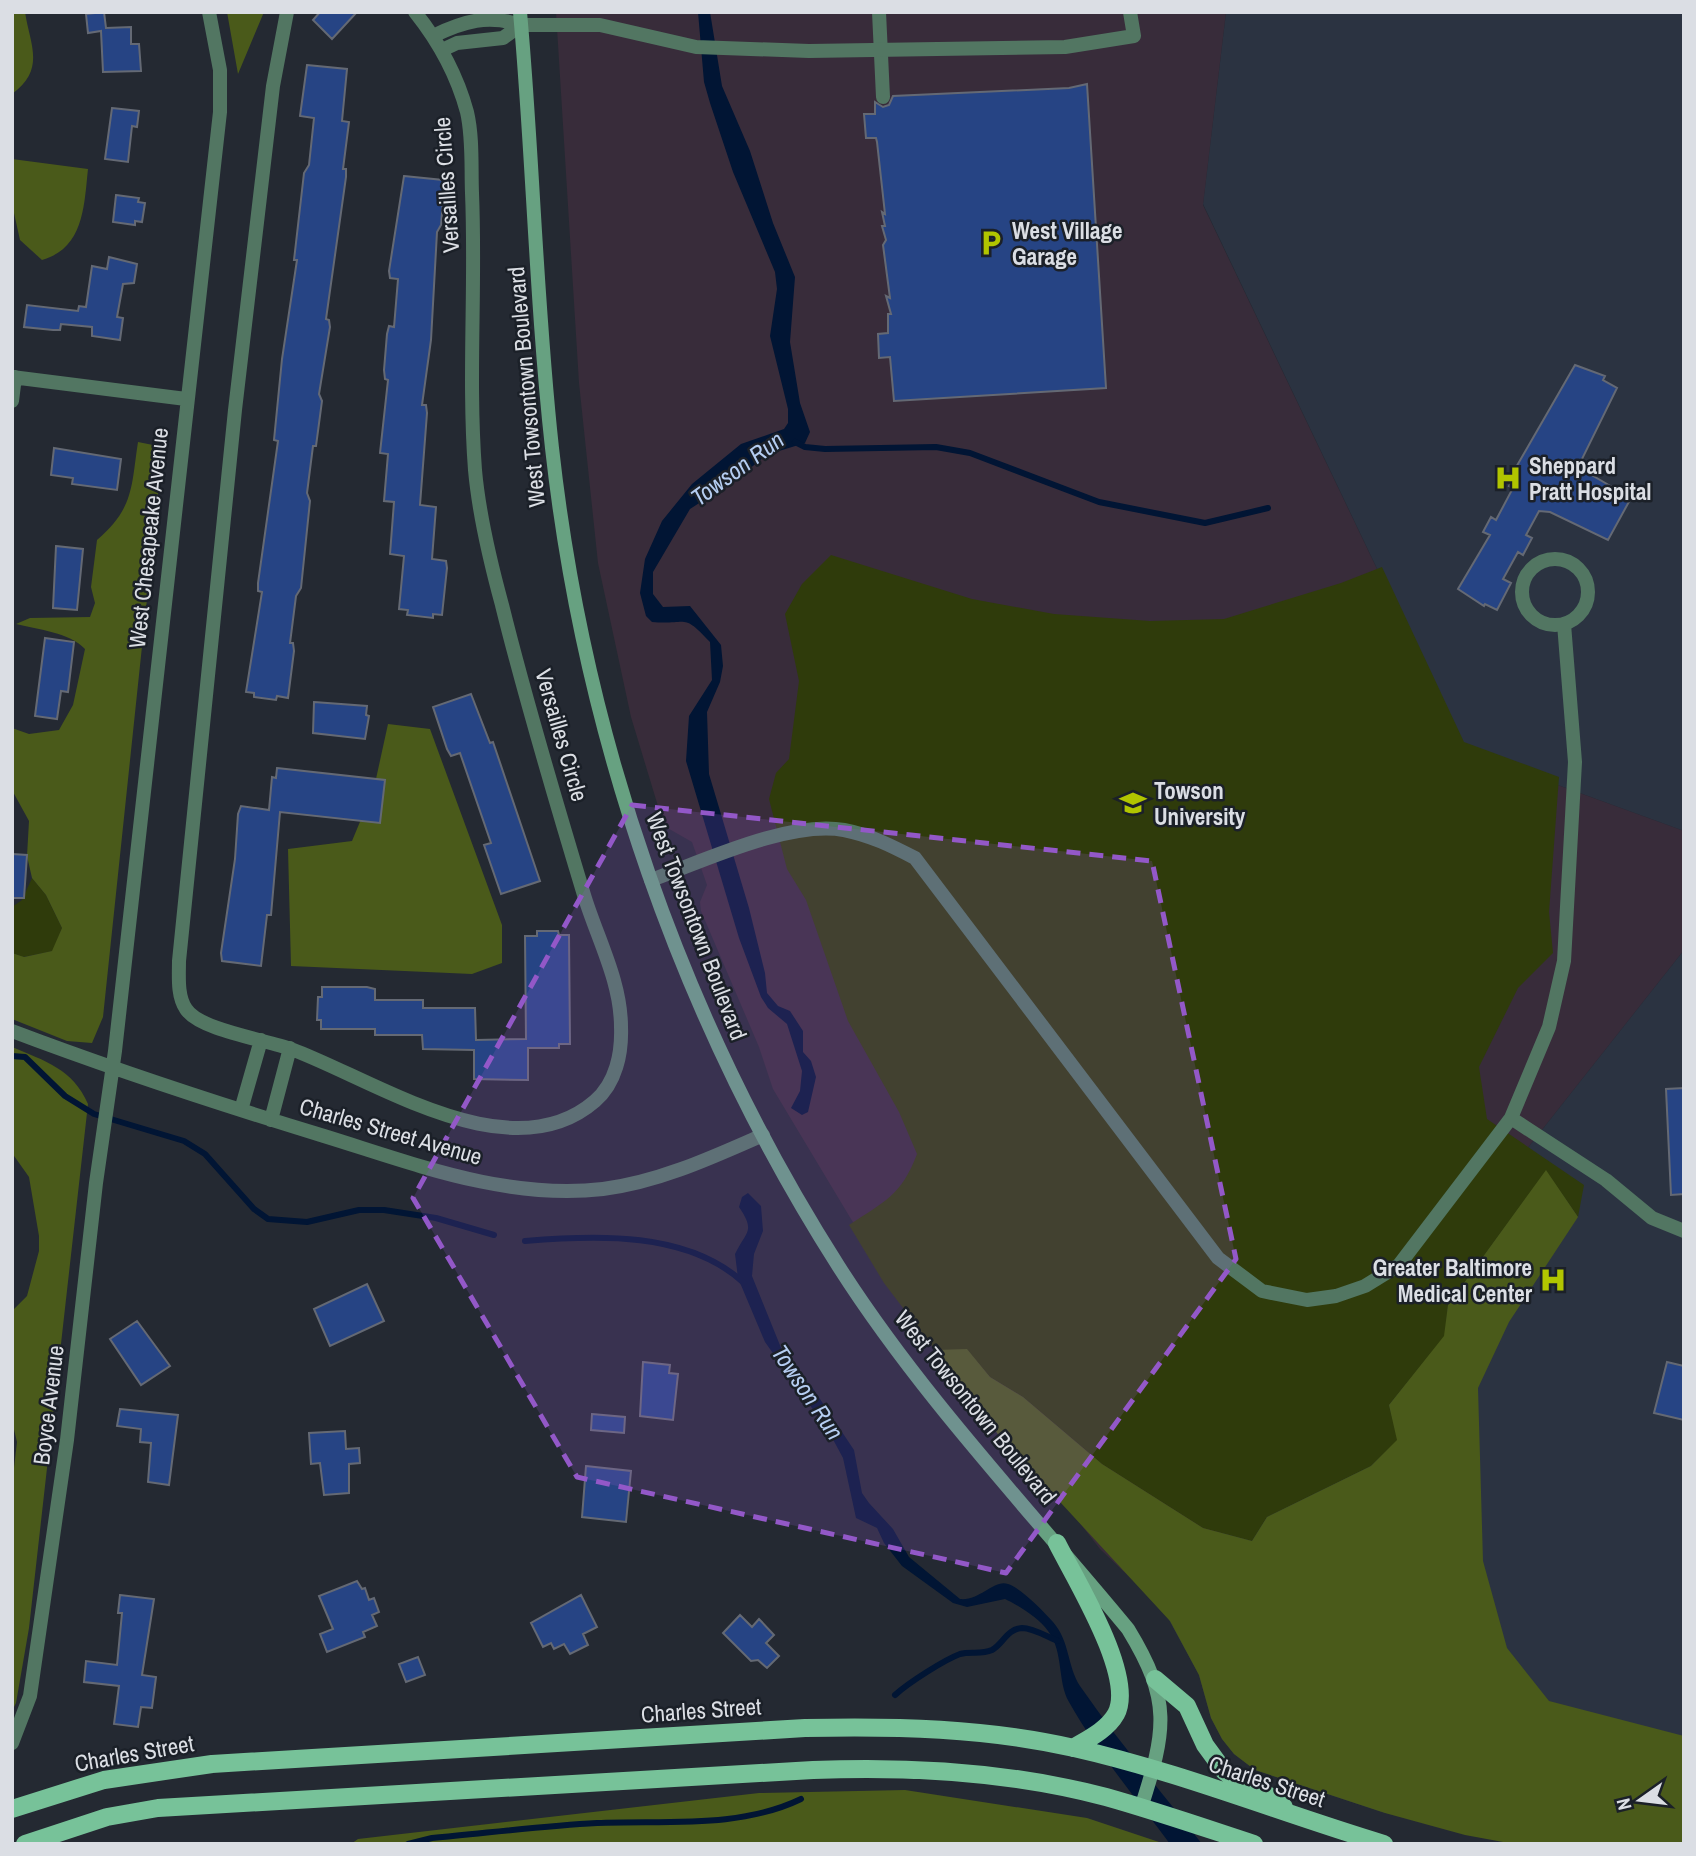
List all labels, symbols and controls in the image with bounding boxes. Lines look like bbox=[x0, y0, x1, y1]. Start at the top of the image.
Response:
street label: Versailles Circle bbox=[426, 116, 466, 254]
place label: West Village Garage bbox=[1012, 215, 1122, 272]
parking icon: West Village Garage bbox=[976, 228, 1006, 258]
street label: West Towsontown Boulevard bbox=[500, 265, 552, 509]
water label: Towson Run bbox=[684, 423, 790, 513]
street label: West Chesapeake Avenue bbox=[121, 426, 175, 650]
place label: Sheppard Pratt Hospital bbox=[1529, 450, 1652, 507]
hospital icon: Sheppard Pratt Hospital bbox=[1493, 463, 1523, 493]
street label: Versailles Circle bbox=[528, 665, 596, 805]
place label: Towson University bbox=[1154, 775, 1246, 832]
school or university icon: Towson University bbox=[1118, 788, 1148, 818]
street label: West Towsontown Boulevard bbox=[639, 808, 755, 1044]
street label: Charles Street Avenue bbox=[296, 1090, 486, 1172]
place label: Greater Baltimore Medical Center bbox=[1373, 1252, 1533, 1309]
hospital icon: Greater Baltimore Medical Center bbox=[1538, 1265, 1568, 1295]
street label: West Towsontown Boulevard bbox=[888, 1303, 1064, 1511]
water label: Towson Run bbox=[765, 1338, 851, 1446]
street label: Boyce Avenue bbox=[25, 1343, 71, 1467]
street label: Charles Street bbox=[640, 1690, 762, 1730]
street label: Charles Street bbox=[72, 1727, 196, 1779]
street label: Charles Street bbox=[1205, 1748, 1329, 1814]
north arrow bbox=[1605, 1765, 1675, 1835]
text: N bbox=[1610, 1796, 1637, 1813]

